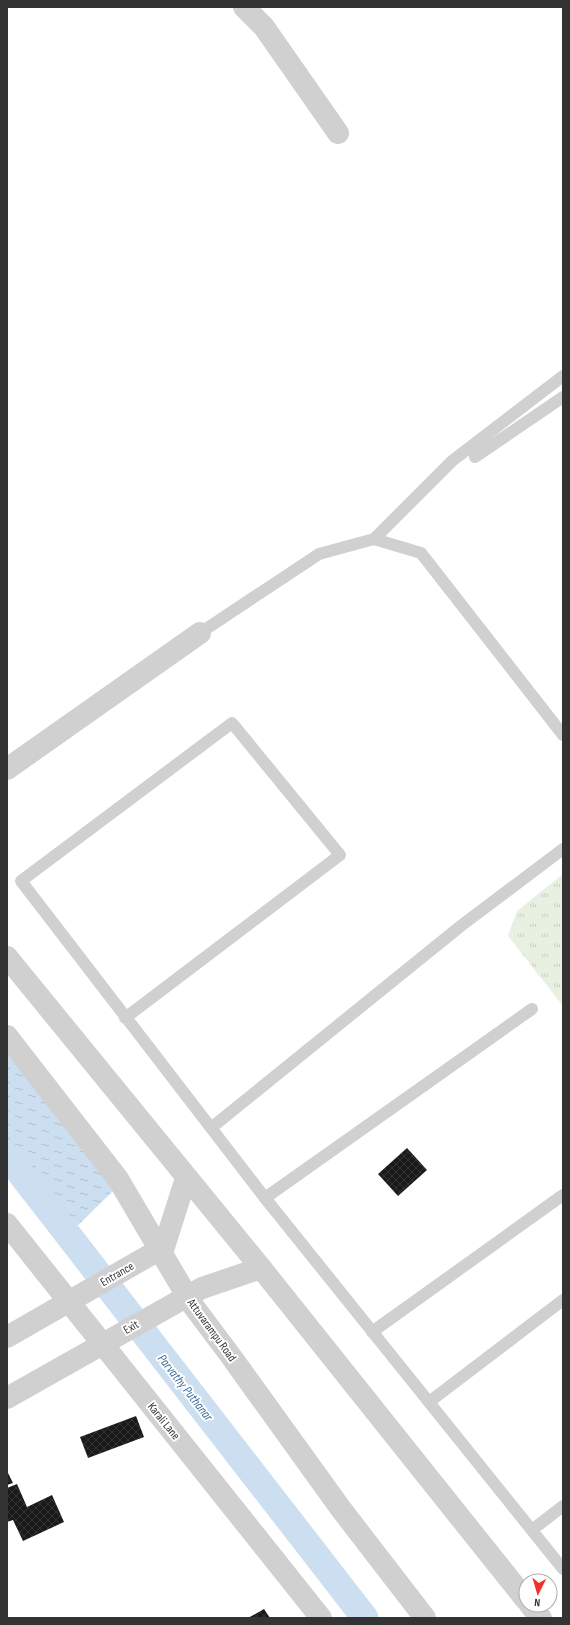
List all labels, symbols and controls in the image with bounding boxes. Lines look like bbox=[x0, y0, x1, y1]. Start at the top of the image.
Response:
street label: Entrance bbox=[98, 1259, 137, 1290]
street label: Attuvarampu Road bbox=[183, 1295, 239, 1365]
street label: Exit bbox=[121, 1317, 142, 1338]
water label: Parvathy Puthanar bbox=[154, 1351, 217, 1425]
street label: Karali Lane bbox=[144, 1400, 183, 1443]
north arrow bbox=[518, 1573, 558, 1613]
text: N bbox=[534, 1596, 541, 1609]

